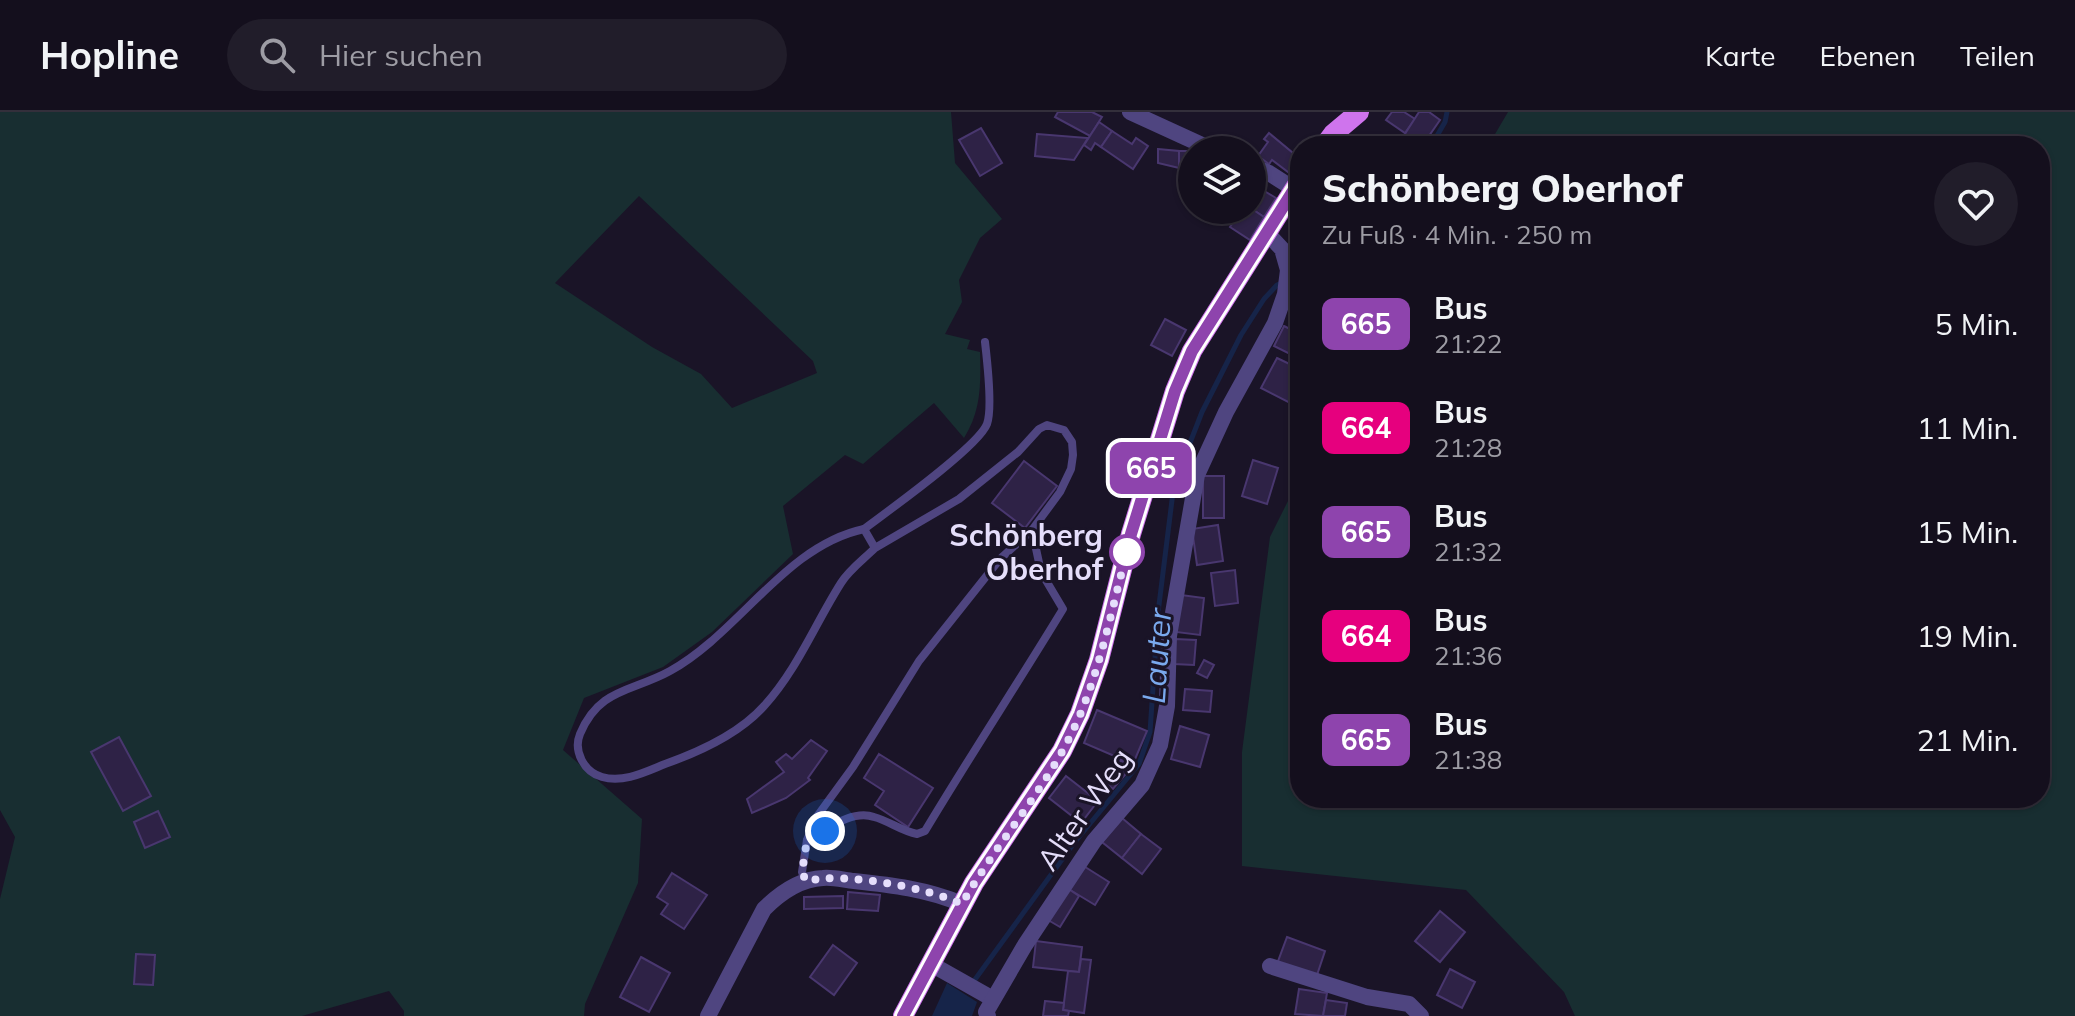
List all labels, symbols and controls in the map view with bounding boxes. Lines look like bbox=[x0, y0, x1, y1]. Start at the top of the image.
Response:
search box bbox=[227, 19, 787, 91]
text: Hopline bbox=[40, 31, 179, 79]
icon: search bbox=[255, 33, 299, 77]
text: Hier suchen bbox=[319, 36, 483, 74]
text: Karte bbox=[1705, 38, 1775, 73]
text: Ebenen bbox=[1819, 38, 1916, 73]
text: Teilen bbox=[1960, 38, 2035, 73]
map controls bbox=[1178, 136, 1266, 224]
button: layers bbox=[1178, 136, 1266, 224]
button: heart bbox=[1934, 162, 2018, 246]
text: Schönberg Oberhof bbox=[1322, 164, 1682, 212]
text: Zu Fuß · 4 Min. · 250 m bbox=[1322, 218, 1592, 251]
text: Bus bbox=[1434, 289, 1488, 327]
text: 5 Min. bbox=[1935, 305, 2018, 343]
text: 665 bbox=[1341, 306, 1391, 341]
text: 21:22 bbox=[1434, 327, 1502, 360]
text: Bus bbox=[1434, 393, 1488, 431]
text: 11 Min. bbox=[1917, 409, 2018, 447]
text: 664 bbox=[1341, 410, 1391, 445]
text: 21:28 bbox=[1434, 431, 1502, 464]
line badge: 665 bbox=[1105, 442, 1197, 494]
text: 665 bbox=[1126, 450, 1176, 485]
text: Bus bbox=[1434, 497, 1488, 535]
text: 15 Min. bbox=[1917, 513, 2018, 551]
text: 665 bbox=[1341, 514, 1391, 549]
place label: Schönberg Oberhof bbox=[949, 516, 1104, 588]
marker: Schönberg Oberhof bbox=[1110, 535, 1144, 569]
text: 21:32 bbox=[1434, 535, 1502, 568]
text: Bus bbox=[1434, 601, 1488, 639]
water label: Lauter bbox=[1133, 606, 1179, 705]
text: 19 Min. bbox=[1917, 617, 2018, 655]
text: 664 bbox=[1341, 618, 1391, 653]
text: 21:36 bbox=[1434, 639, 1502, 672]
text: Bus bbox=[1434, 705, 1488, 743]
text: 21 Min. bbox=[1917, 721, 2018, 759]
text: 665 bbox=[1341, 722, 1391, 757]
street label: Alter Weg bbox=[1028, 741, 1140, 877]
text: 21:38 bbox=[1434, 743, 1502, 776]
your location bbox=[805, 811, 845, 851]

